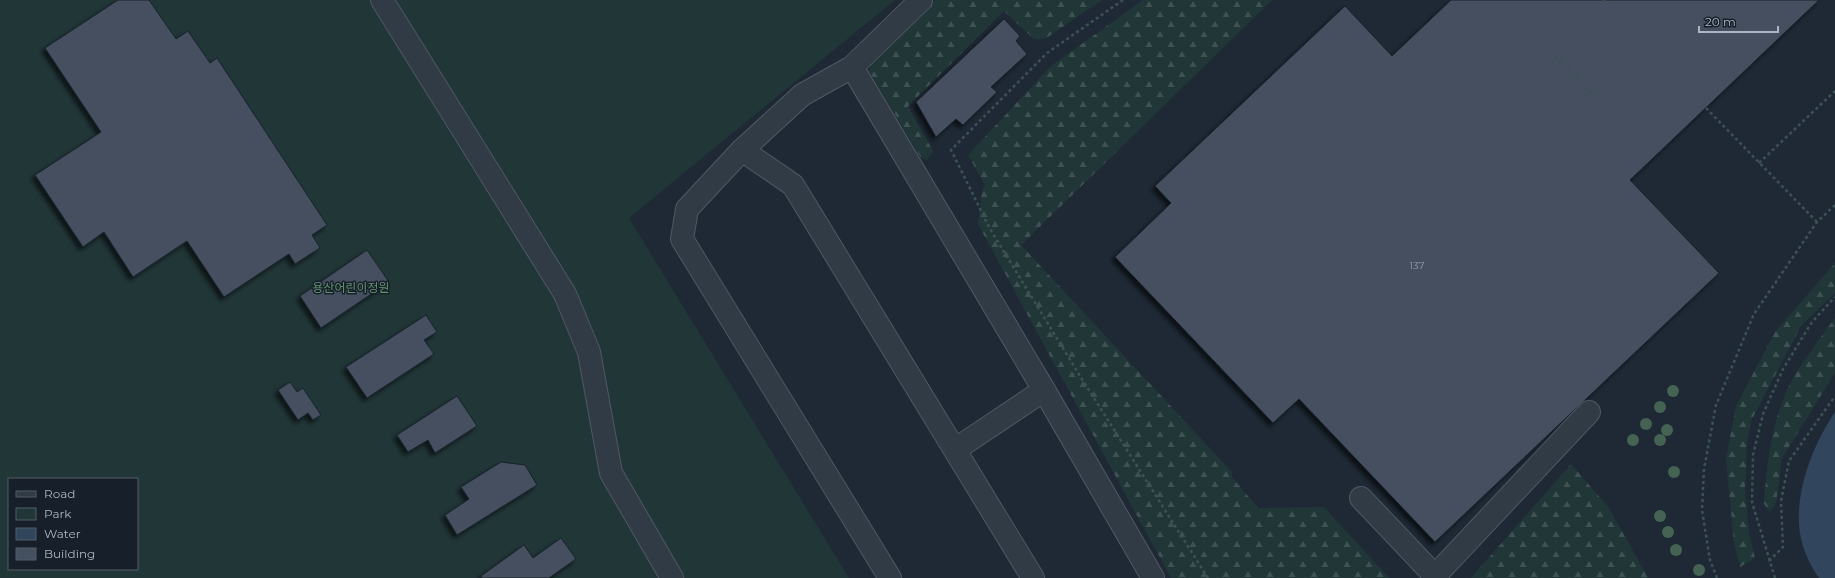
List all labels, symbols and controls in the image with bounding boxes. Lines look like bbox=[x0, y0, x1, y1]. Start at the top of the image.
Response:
scale bar bbox=[1699, 8, 1778, 34]
text: 20 m bbox=[1705, 14, 1736, 29]
house number: 137 bbox=[1409, 259, 1425, 272]
park label: 용산어린이정원 bbox=[312, 280, 390, 295]
legend bbox=[8, 478, 138, 570]
text: Road bbox=[44, 486, 75, 501]
text: Park bbox=[44, 506, 72, 521]
text: Water bbox=[44, 526, 81, 541]
text: Building bbox=[44, 546, 95, 561]

